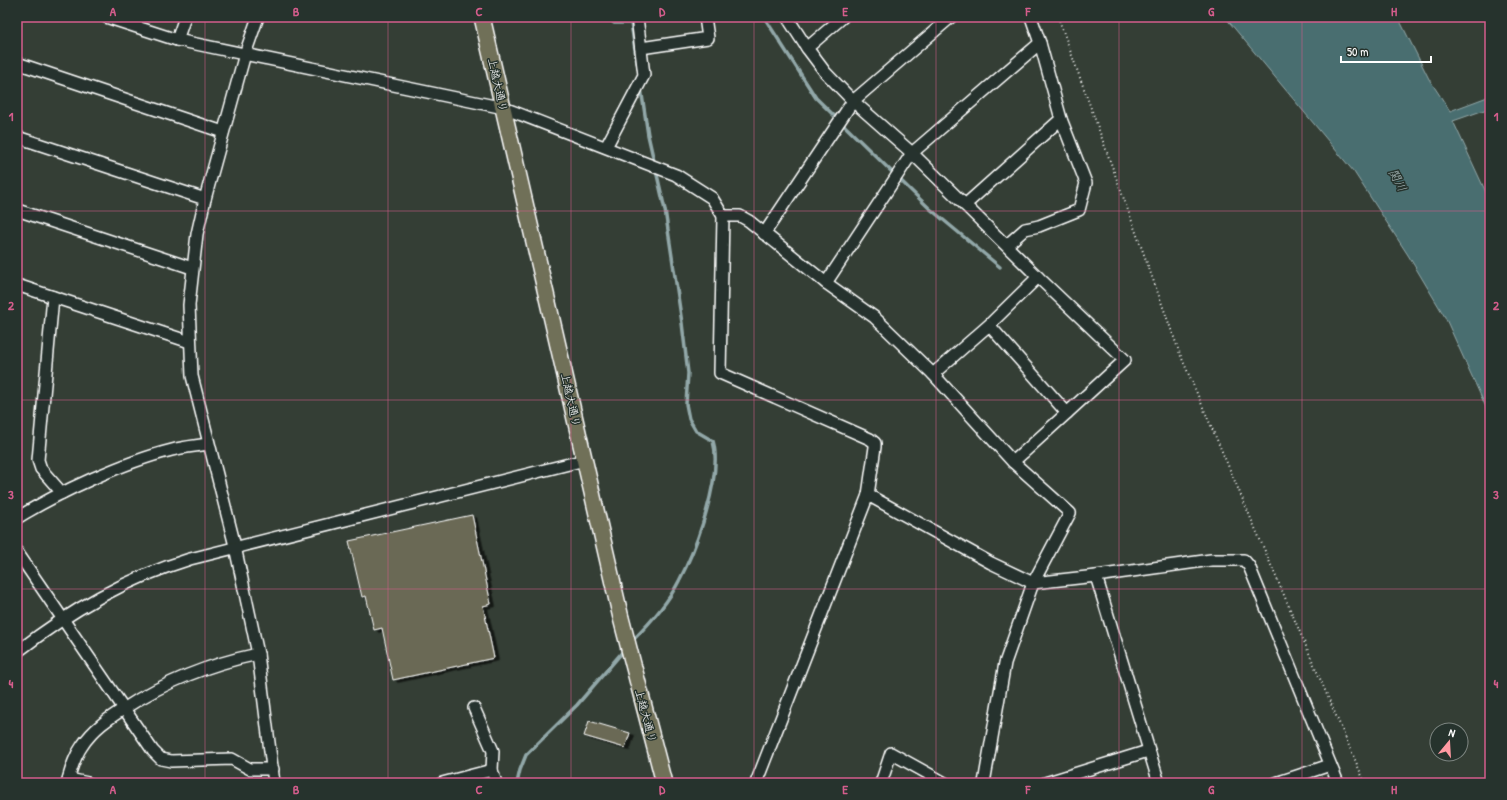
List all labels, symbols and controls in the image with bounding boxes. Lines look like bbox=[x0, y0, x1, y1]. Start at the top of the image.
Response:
text: A bbox=[110, 2, 117, 20]
text: B bbox=[293, 2, 300, 20]
text: C bbox=[475, 2, 483, 20]
text: D bbox=[659, 2, 666, 20]
text: E bbox=[842, 2, 848, 20]
text: F bbox=[1025, 2, 1032, 20]
text: G bbox=[1208, 2, 1215, 20]
text: H bbox=[1391, 2, 1397, 20]
scale bar bbox=[1341, 38, 1431, 64]
text: 50 m bbox=[1347, 43, 1368, 60]
street label: 上越大通り bbox=[485, 57, 511, 113]
text: 1 bbox=[9, 107, 14, 125]
text: 1 bbox=[1494, 107, 1499, 125]
water label: 関川 bbox=[1385, 165, 1411, 195]
text: 2 bbox=[8, 296, 15, 314]
text: 2 bbox=[1493, 296, 1500, 314]
street label: 上越大通り bbox=[558, 372, 584, 428]
text: 3 bbox=[8, 485, 14, 503]
text: 3 bbox=[1493, 485, 1499, 503]
text: 4 bbox=[9, 674, 14, 692]
text: 4 bbox=[1494, 674, 1499, 692]
street label: 上越大通り bbox=[632, 688, 660, 744]
north arrow bbox=[1429, 722, 1469, 762]
text: N bbox=[1447, 725, 1457, 740]
text: A bbox=[110, 780, 117, 798]
text: B bbox=[293, 780, 300, 798]
text: C bbox=[475, 780, 483, 798]
text: D bbox=[659, 780, 666, 798]
text: E bbox=[842, 780, 848, 798]
text: F bbox=[1025, 780, 1032, 798]
text: G bbox=[1208, 780, 1215, 798]
text: H bbox=[1391, 780, 1397, 798]

